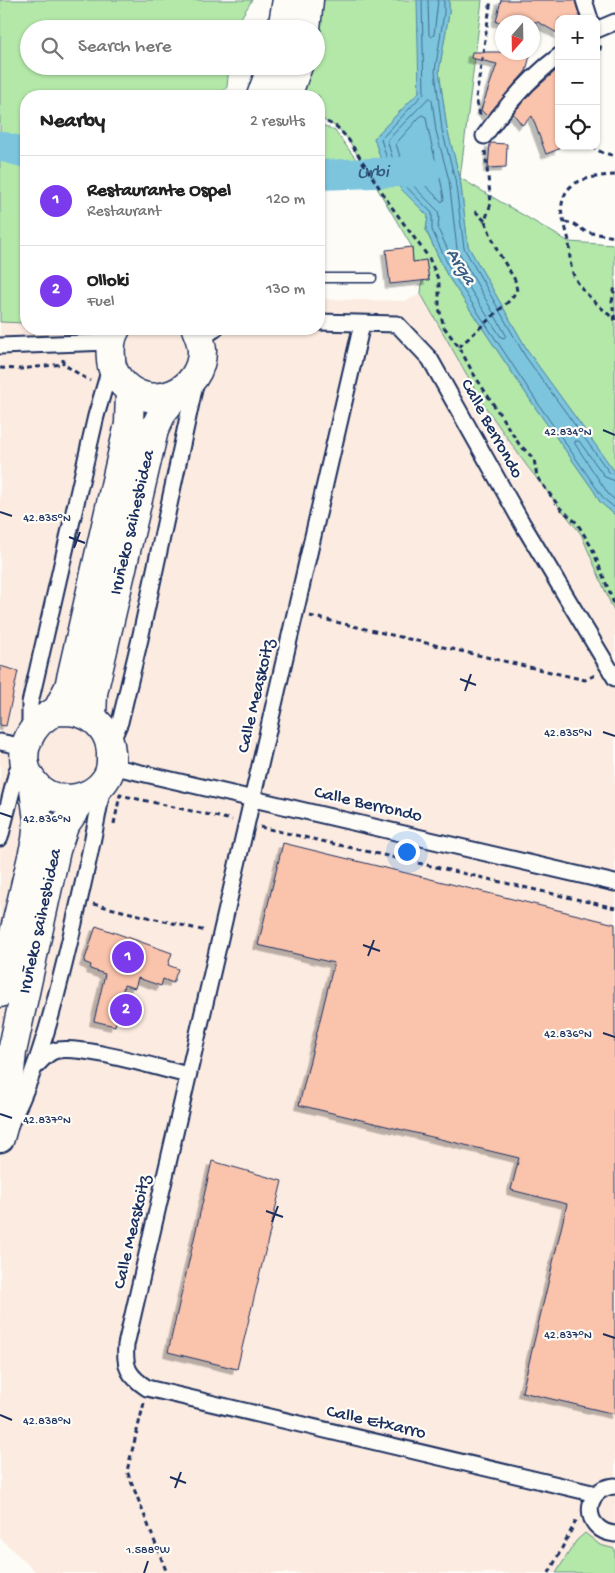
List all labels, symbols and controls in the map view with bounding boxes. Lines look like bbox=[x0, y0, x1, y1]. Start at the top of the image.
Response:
north arrow bbox=[495, 15, 540, 60]
map controls bbox=[555, 15, 600, 150]
button: + bbox=[555, 15, 600, 60]
search box bbox=[20, 20, 325, 75]
icon: search bbox=[38, 34, 66, 62]
text: Search here bbox=[78, 36, 172, 59]
button: − bbox=[555, 60, 600, 105]
button: locate bbox=[555, 105, 600, 150]
text: Nearby bbox=[40, 110, 105, 135]
text: 2 results bbox=[250, 113, 305, 132]
water label: Urbi bbox=[357, 161, 391, 185]
text: Restaurante Ospel bbox=[87, 180, 231, 203]
text: 1 bbox=[53, 191, 59, 210]
text: 120 m bbox=[266, 191, 305, 210]
text: Restaurant bbox=[87, 203, 161, 222]
water label: Arga bbox=[440, 244, 481, 291]
text: Olloki bbox=[87, 270, 129, 293]
text: 2 bbox=[52, 281, 60, 300]
text: 130 m bbox=[266, 281, 305, 300]
text: Fuel bbox=[87, 293, 114, 312]
street label: Calle Berrondo bbox=[455, 376, 527, 482]
text: 42.834°N bbox=[544, 426, 592, 440]
street label: Iruñeko saihesbidea bbox=[106, 447, 160, 597]
text: 42.835°N bbox=[23, 512, 71, 526]
street label: Calle Measkoitz bbox=[234, 636, 281, 755]
text: 42.835°N bbox=[544, 727, 592, 741]
street label: Calle Berrondo bbox=[312, 782, 424, 828]
text: 42.836°N bbox=[23, 813, 71, 827]
your location bbox=[394, 839, 420, 865]
street label: Iruñeko saihesbidea bbox=[14, 846, 67, 996]
pin: 1 bbox=[112, 938, 144, 976]
pin: 2 bbox=[110, 991, 142, 1029]
text: 42.836°N bbox=[544, 1028, 592, 1042]
text: 42.837°N bbox=[23, 1114, 71, 1128]
street label: Calle Measkoitz bbox=[110, 1172, 157, 1291]
text: 42.837°N bbox=[544, 1329, 592, 1343]
street label: Calle Etxarro bbox=[324, 1401, 428, 1445]
text: 42.838°N bbox=[23, 1415, 71, 1429]
text: 1.588°W bbox=[125, 1544, 170, 1558]

